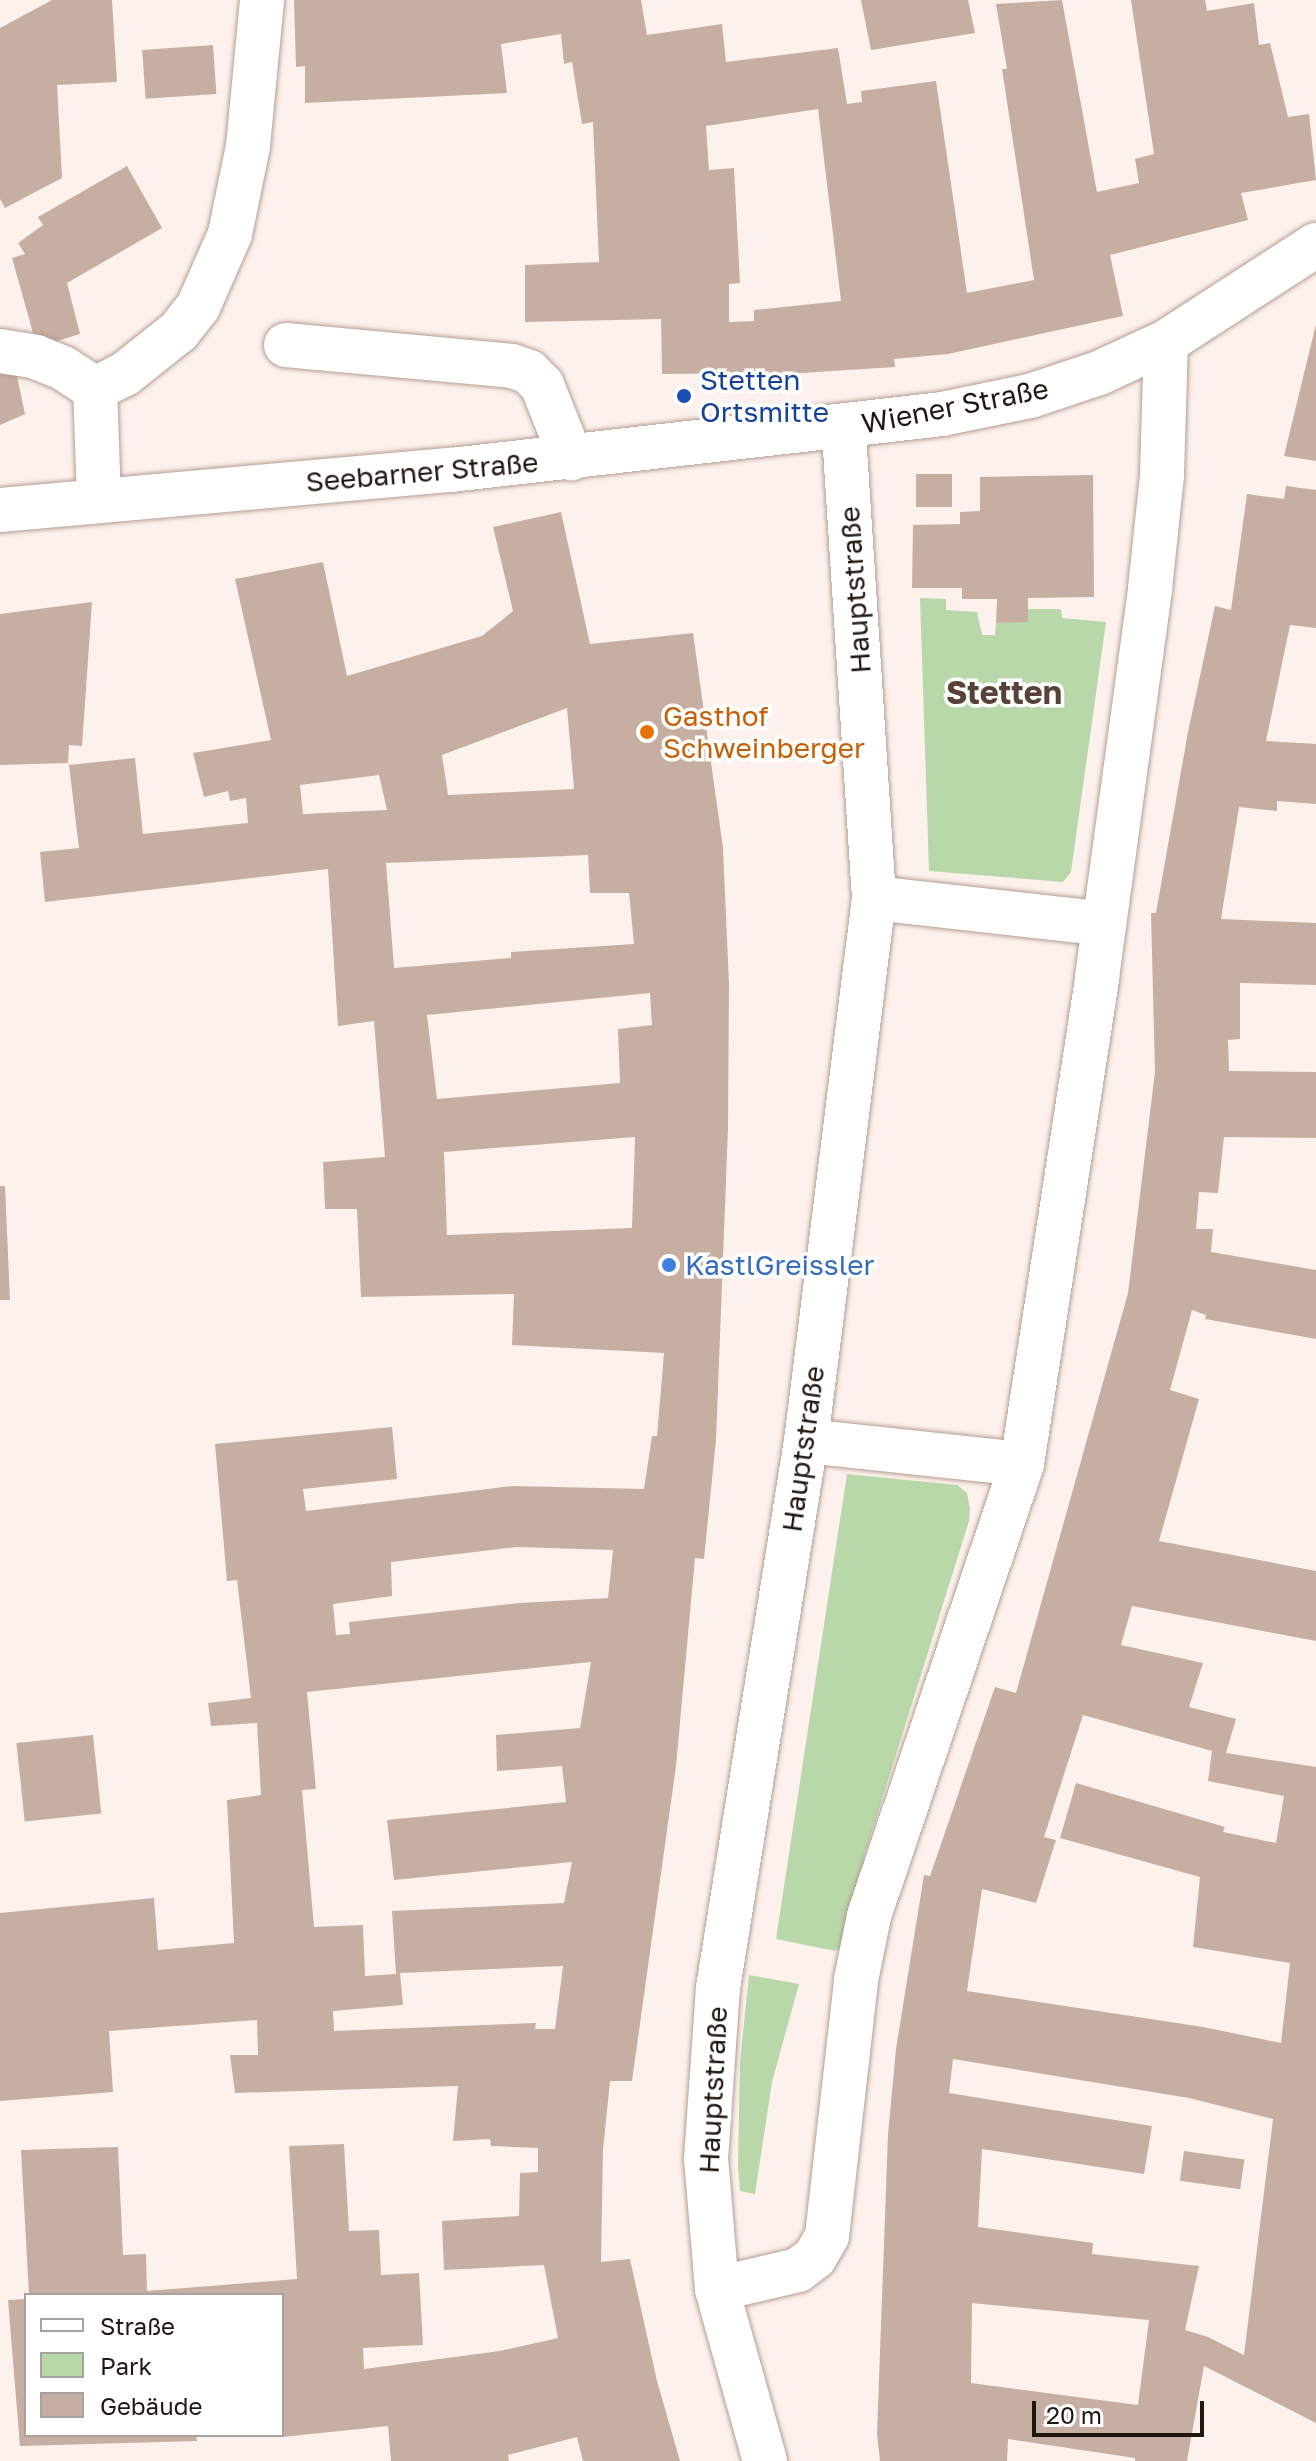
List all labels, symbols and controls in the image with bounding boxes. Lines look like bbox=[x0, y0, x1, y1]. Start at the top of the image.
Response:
place label: Stetten Ortsmitte bbox=[700, 363, 829, 429]
street label: Wiener Straße bbox=[859, 371, 1051, 441]
marker: Stetten Ortsmitte bbox=[675, 387, 693, 405]
street label: Seebarner Straße bbox=[304, 445, 540, 499]
street label: Hauptstraße bbox=[832, 505, 878, 675]
district label: Stetten bbox=[946, 673, 1062, 711]
place label: Gasthof Schweinberger bbox=[663, 699, 865, 765]
marker: Gasthof Schweinberger bbox=[638, 723, 656, 741]
place label: KastlGreissler bbox=[685, 1248, 875, 1282]
marker: KastlGreissler bbox=[660, 1256, 678, 1274]
street label: Hauptstraße bbox=[775, 1364, 831, 1534]
street label: Hauptstraße bbox=[692, 2006, 734, 2174]
legend bbox=[24, 2293, 284, 2437]
text: Straße bbox=[100, 2311, 175, 2340]
text: Park bbox=[100, 2351, 152, 2380]
scale bar bbox=[1036, 2385, 1208, 2435]
text: Gebäude bbox=[100, 2391, 202, 2420]
text: 20 m bbox=[1046, 2400, 1102, 2429]

